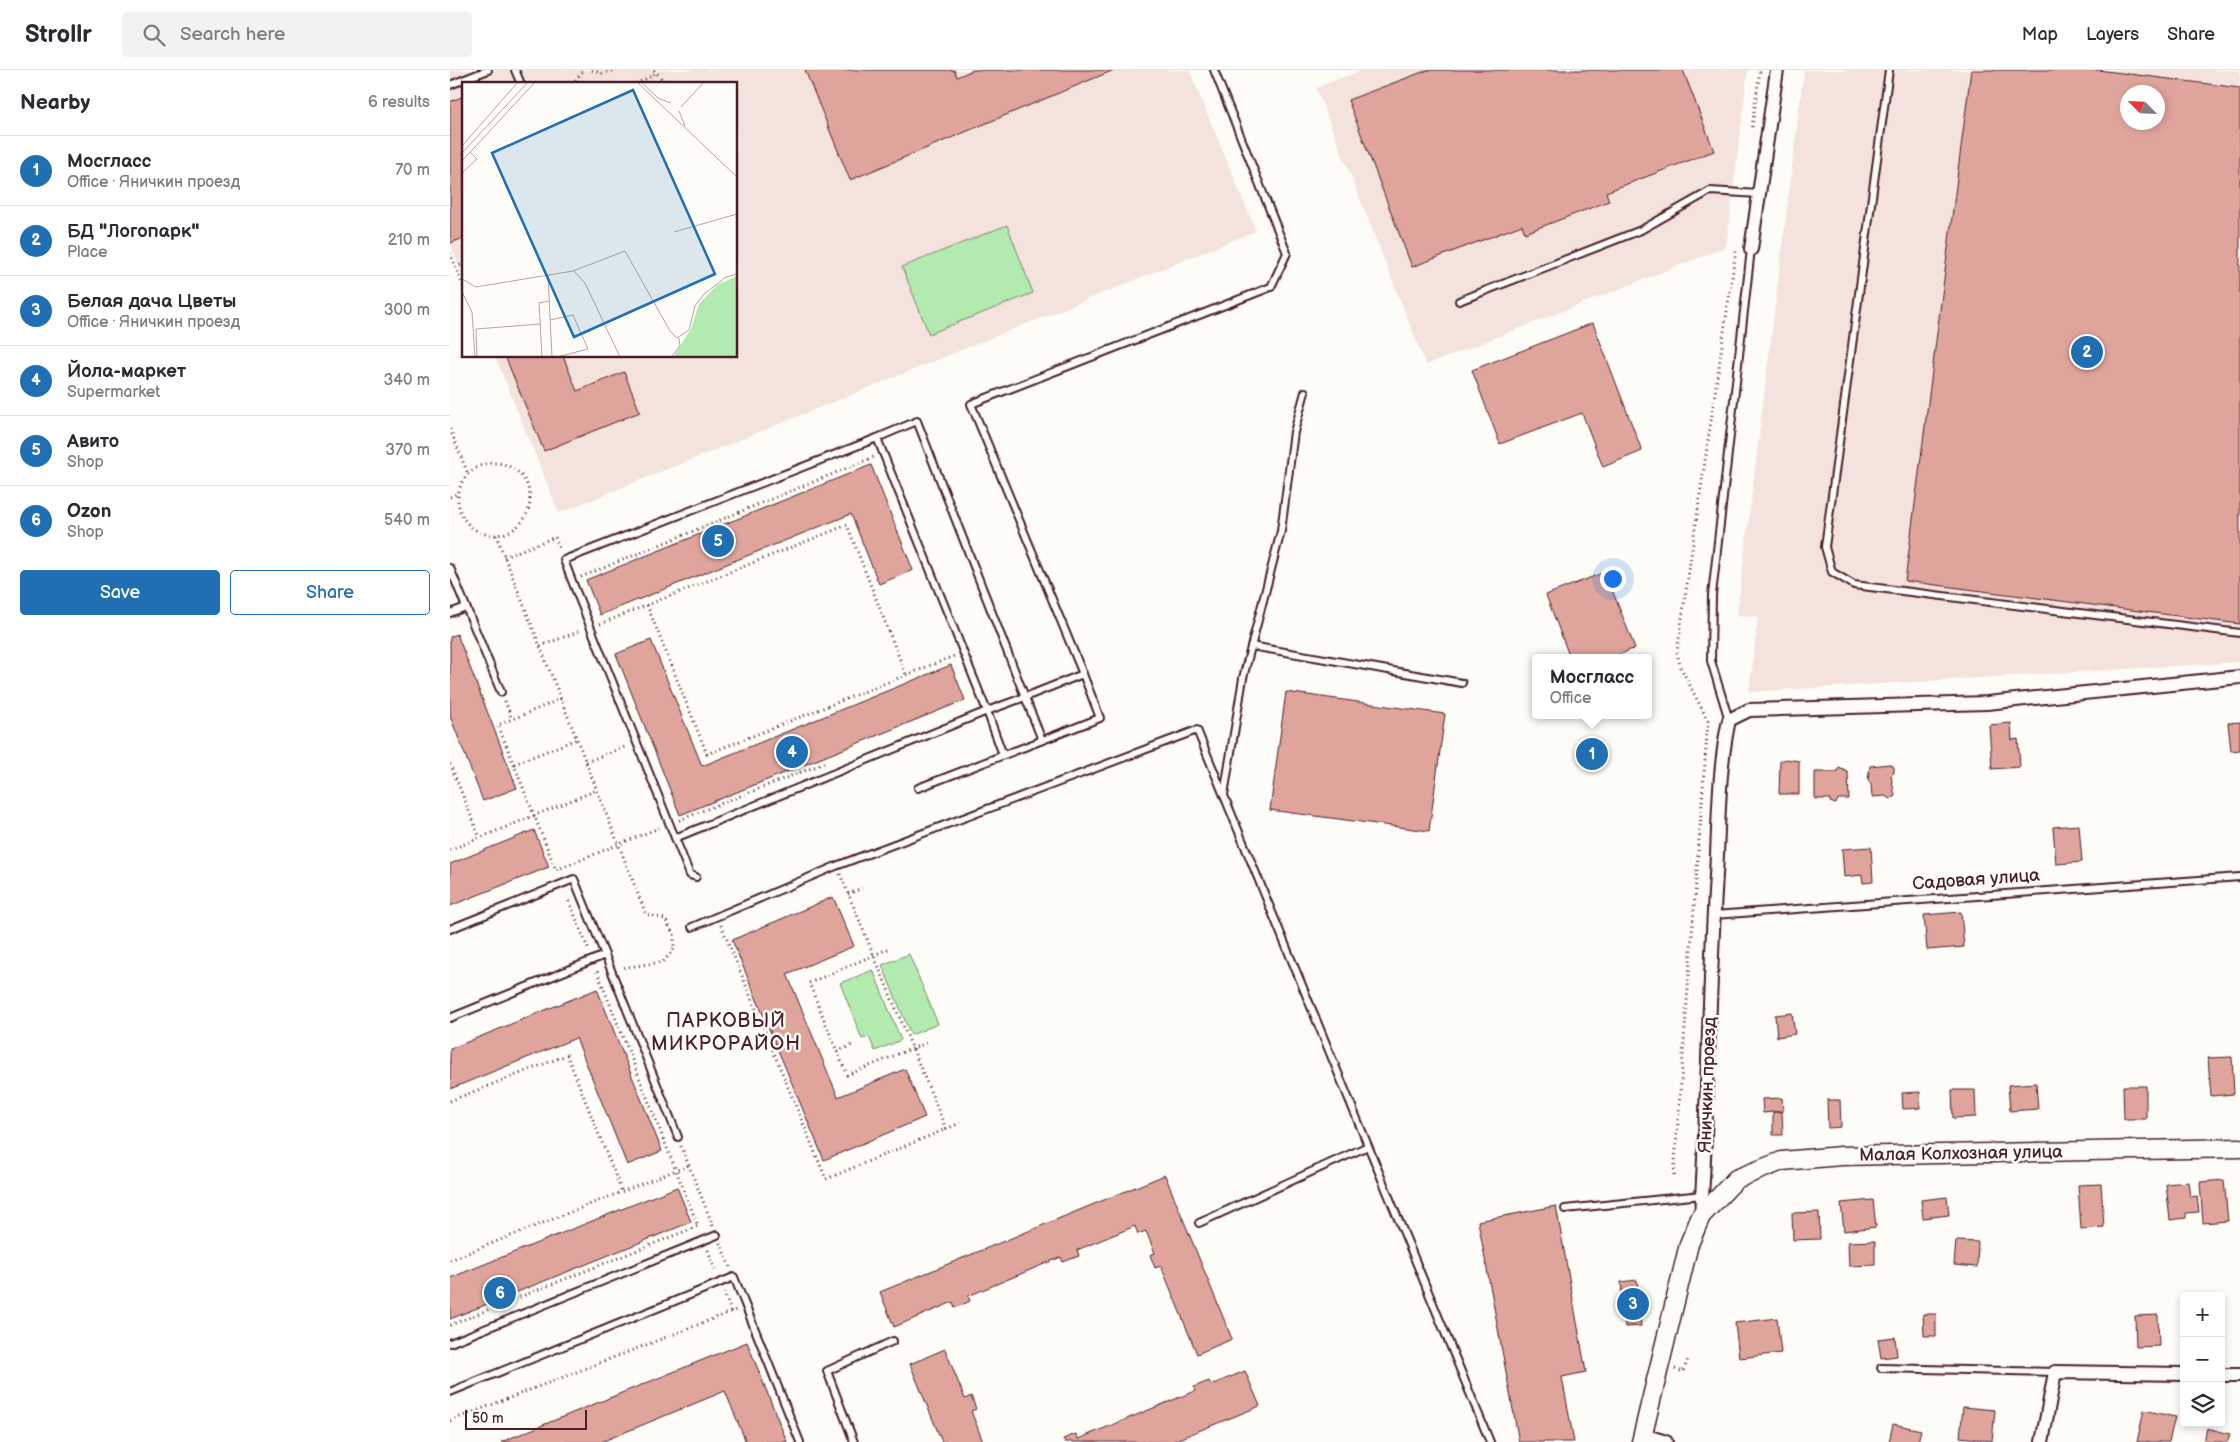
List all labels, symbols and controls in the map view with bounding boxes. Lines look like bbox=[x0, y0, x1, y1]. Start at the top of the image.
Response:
search box bbox=[122, 12, 472, 57]
text: Strollr bbox=[25, 20, 92, 49]
icon: search bbox=[140, 21, 168, 49]
text: Search here bbox=[180, 23, 285, 46]
text: Map bbox=[2022, 24, 2058, 45]
text: Layers bbox=[2086, 24, 2139, 45]
text: Share bbox=[2167, 24, 2215, 45]
inset map bbox=[462, 82, 738, 358]
north arrow bbox=[2120, 85, 2165, 130]
text: Nearby bbox=[20, 90, 90, 115]
text: 6 results bbox=[368, 93, 430, 112]
text: Мосгласс bbox=[67, 150, 151, 173]
text: 1 bbox=[33, 161, 39, 180]
text: 70 m bbox=[395, 161, 430, 180]
text: Office · Яничкин проезд bbox=[67, 173, 240, 192]
text: БД "Логопарк" bbox=[67, 220, 200, 243]
text: 2 bbox=[31, 231, 41, 250]
text: 210 m bbox=[388, 231, 430, 250]
text: Place bbox=[67, 243, 108, 262]
text: Белая дача Цветы bbox=[67, 290, 236, 313]
text: 3 bbox=[31, 301, 41, 320]
text: 300 m bbox=[384, 301, 430, 320]
text: Office · Яничкин проезд bbox=[67, 313, 240, 332]
pin: 2 bbox=[2071, 333, 2103, 371]
text: Йола-маркет bbox=[67, 360, 186, 383]
text: 4 bbox=[31, 371, 41, 390]
text: 340 m bbox=[383, 371, 430, 390]
text: Supermarket bbox=[67, 383, 160, 402]
text: Авито bbox=[67, 430, 119, 453]
text: 5 bbox=[31, 441, 41, 460]
text: 370 m bbox=[385, 441, 430, 460]
text: Shop bbox=[67, 453, 104, 472]
text: Ozon bbox=[67, 500, 111, 523]
text: 6 bbox=[31, 511, 41, 530]
text: 540 m bbox=[384, 511, 430, 530]
pin: 5 bbox=[702, 522, 734, 560]
text: Shop bbox=[67, 523, 104, 542]
your location bbox=[1600, 566, 1626, 592]
button: Save bbox=[20, 570, 220, 615]
button: Share bbox=[230, 570, 430, 615]
popup bbox=[1532, 654, 1652, 719]
text: Мосгласс bbox=[1550, 666, 1634, 689]
text: Office bbox=[1550, 689, 1591, 708]
pin: 4 bbox=[776, 733, 808, 771]
pin: 1 bbox=[1576, 735, 1608, 773]
street label: Садовая улица bbox=[1912, 865, 2041, 894]
district label: ПАРКОВЫЙ МИКРОРАЙОН bbox=[651, 1009, 801, 1056]
street label: Яничкин проезд bbox=[1695, 1016, 1720, 1154]
street label: Малая Колхозная улица bbox=[1859, 1141, 2063, 1166]
pin: 6 bbox=[484, 1274, 516, 1312]
pin: 3 bbox=[1617, 1285, 1649, 1323]
map controls bbox=[2180, 1292, 2225, 1427]
button: + bbox=[2180, 1292, 2225, 1337]
button: − bbox=[2180, 1337, 2225, 1382]
button: layers bbox=[2180, 1382, 2225, 1427]
scale bar bbox=[465, 1407, 588, 1430]
text: 50 m bbox=[472, 1410, 504, 1427]

